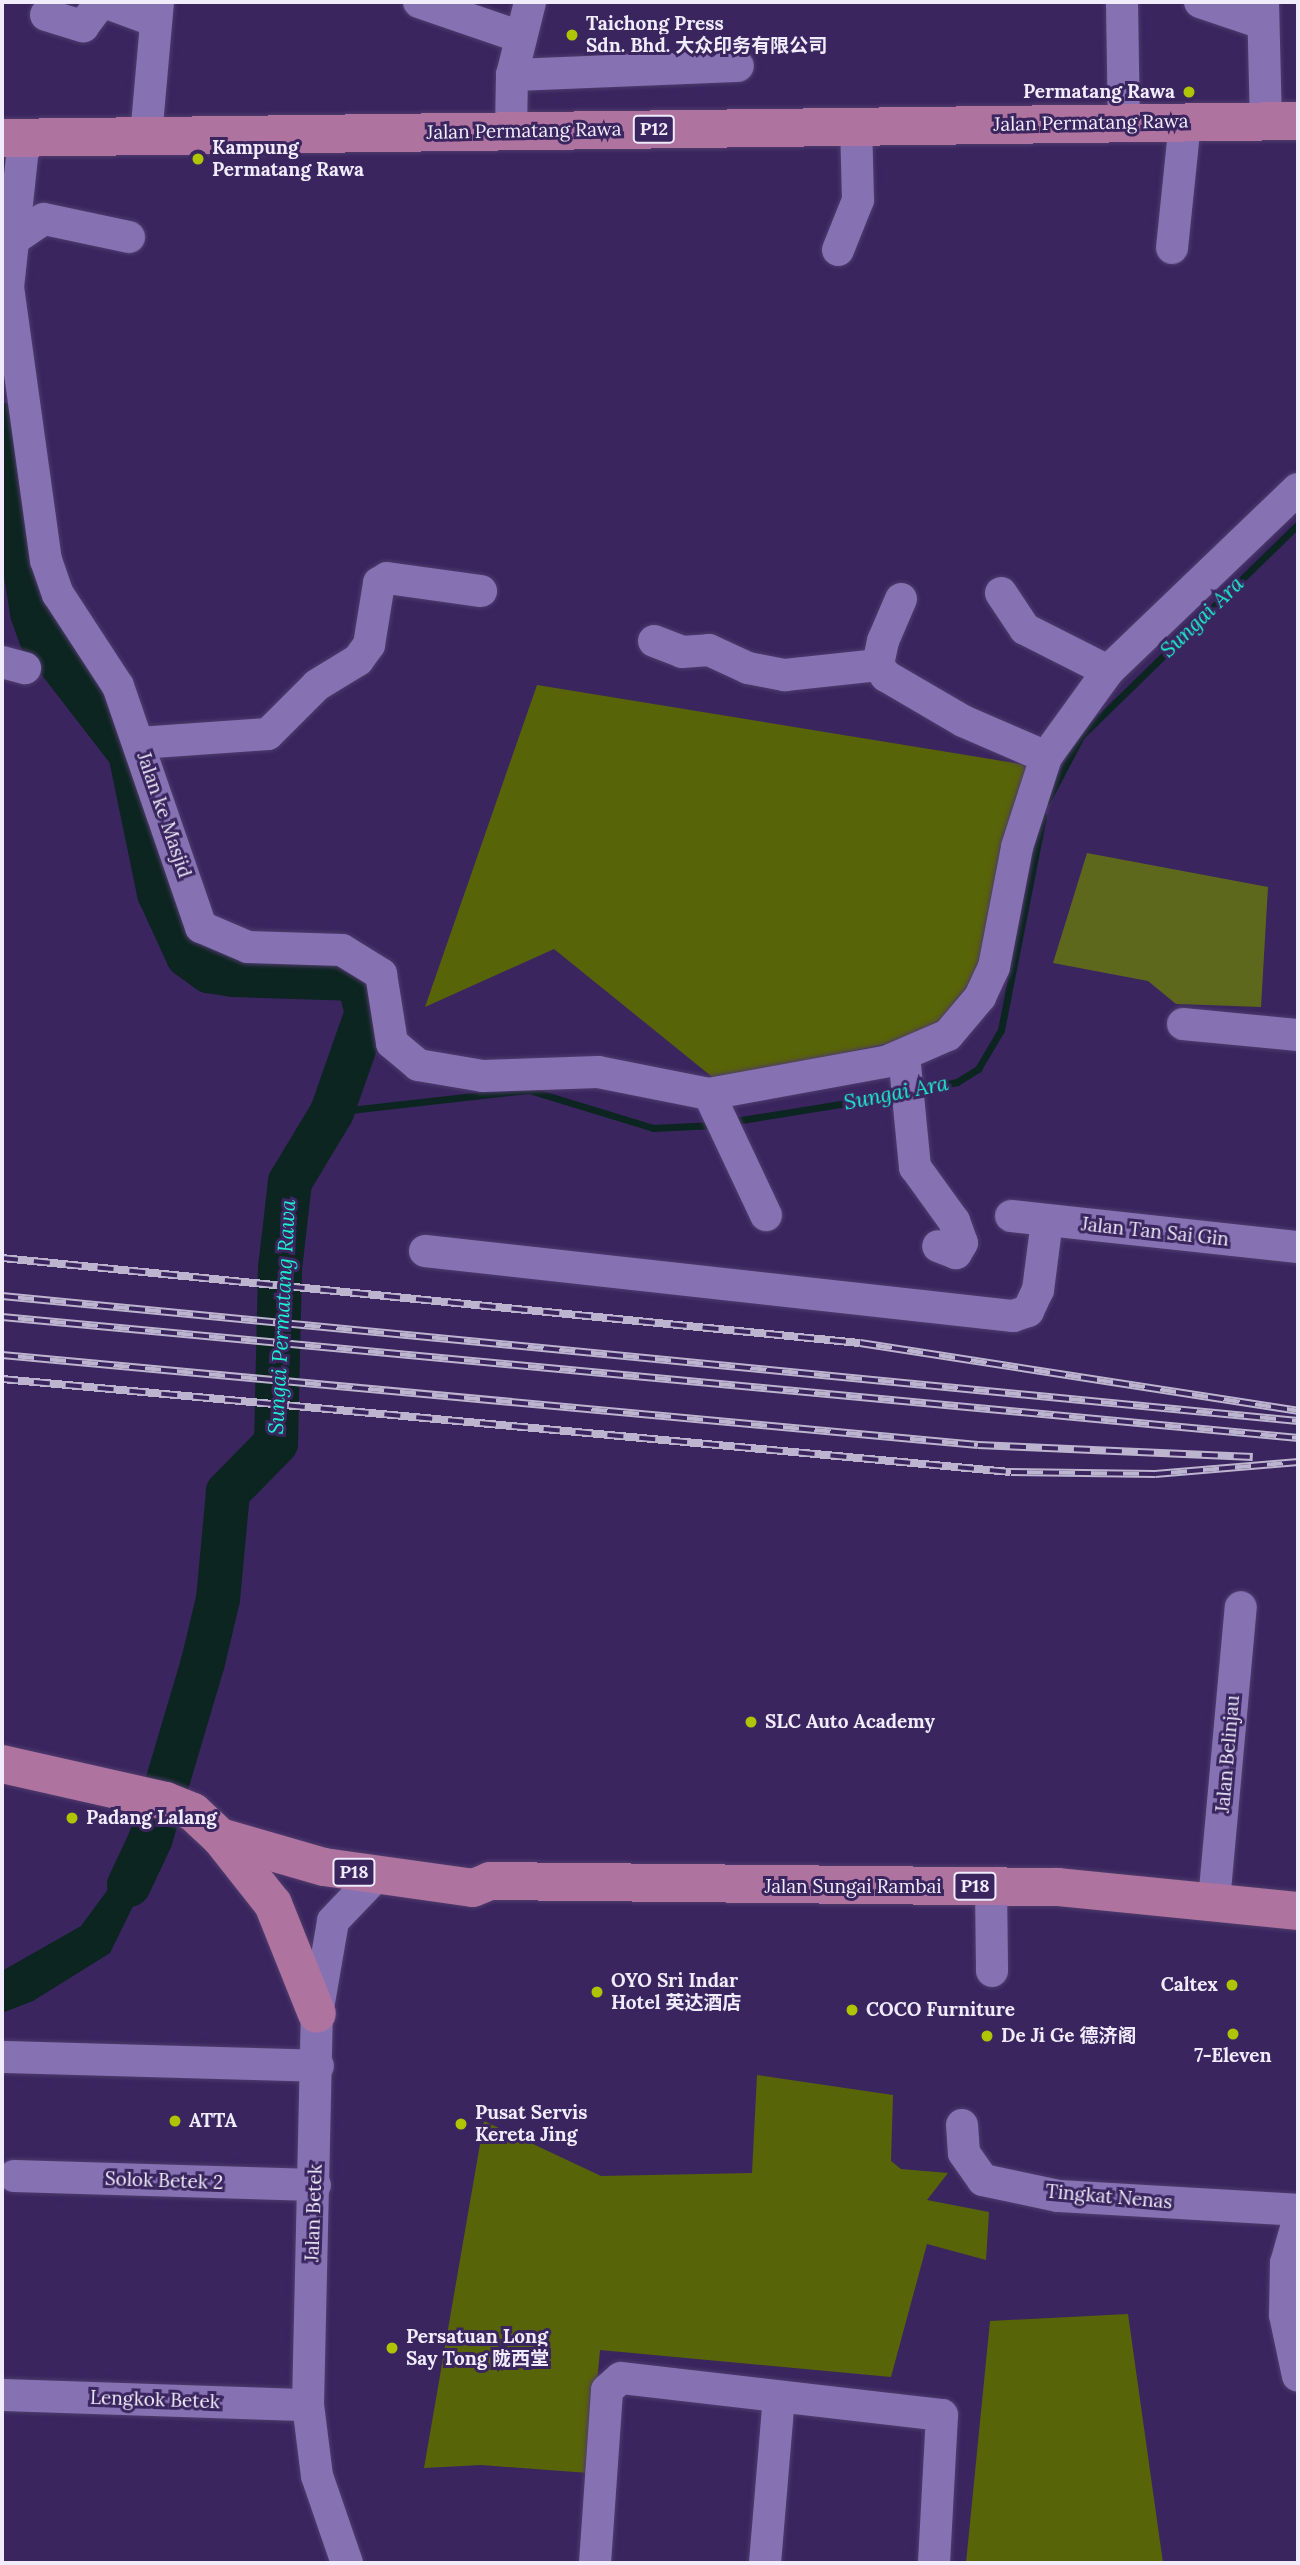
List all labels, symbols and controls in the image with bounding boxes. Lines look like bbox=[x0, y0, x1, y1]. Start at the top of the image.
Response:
place label: Taichong Press Sdn. Bhd. 大众印务有限公司 bbox=[586, 13, 827, 57]
marker: Taichong Press Sdn. Bhd. 大众印务有限公司 bbox=[564, 27, 580, 43]
place label: Permatang Rawa bbox=[1023, 81, 1175, 103]
marker: Permatang Rawa bbox=[1181, 84, 1197, 100]
street label: Jalan Permatang Rawa bbox=[993, 110, 1189, 136]
road number: P12 bbox=[631, 114, 677, 144]
street label: Jalan Permatang Rawa bbox=[426, 118, 622, 144]
place label: Kampung Permatang Rawa bbox=[212, 137, 364, 181]
marker: Kampung Permatang Rawa bbox=[190, 151, 206, 167]
water label: Sungai Ara bbox=[1155, 571, 1249, 663]
street label: Jalan ke Masjid bbox=[132, 749, 196, 881]
water label: Sungai Ara bbox=[842, 1071, 950, 1115]
water label: Sungai Permatang Rawa bbox=[263, 1199, 301, 1435]
street label: Jalan Tan Sai Gin bbox=[1080, 1213, 1230, 1251]
street label: Jalan Belinjau bbox=[1211, 1694, 1245, 1814]
place label: SLC Auto Academy bbox=[765, 1711, 935, 1733]
marker: SLC Auto Academy bbox=[743, 1714, 759, 1730]
place label: Padang Lalang bbox=[86, 1807, 217, 1829]
marker: Padang Lalang bbox=[64, 1810, 80, 1826]
road number: P18 bbox=[331, 1858, 377, 1886]
road number: P18 bbox=[952, 1872, 998, 1900]
street label: Jalan Sungai Rambai bbox=[764, 1876, 942, 1898]
place label: OYO Sri Indar Hotel 英达酒店 bbox=[611, 1970, 742, 2014]
place label: Caltex bbox=[1161, 1974, 1218, 1996]
marker: Caltex bbox=[1224, 1977, 1240, 1993]
marker: OYO Sri Indar Hotel 英达酒店 bbox=[589, 1984, 605, 2000]
place label: COCO Furniture bbox=[866, 1999, 1015, 2021]
marker: COCO Furniture bbox=[844, 2002, 860, 2018]
place label: De Ji Ge 德济阁 bbox=[1001, 2025, 1137, 2047]
marker: 7-Eleven bbox=[1225, 2026, 1241, 2042]
marker: De Ji Ge 德济阁 bbox=[979, 2028, 995, 2044]
place label: 7-Eleven bbox=[1194, 2045, 1272, 2067]
place label: Pusat Servis Kereta Jing bbox=[475, 2102, 587, 2146]
place label: ATTA bbox=[189, 2110, 237, 2132]
marker: ATTA bbox=[167, 2113, 183, 2129]
marker: Pusat Servis Kereta Jing bbox=[453, 2116, 469, 2132]
street label: Jalan Betek bbox=[301, 2164, 327, 2262]
street label: Solok Betek 2 bbox=[104, 2168, 224, 2194]
street label: Tingkat Nenas bbox=[1045, 2180, 1173, 2214]
place label: Persatuan Long Say Tong 陇西堂 bbox=[406, 2326, 549, 2370]
marker: Persatuan Long Say Tong 陇西堂 bbox=[384, 2340, 400, 2356]
street label: Lengkok Betek bbox=[90, 2386, 220, 2414]

